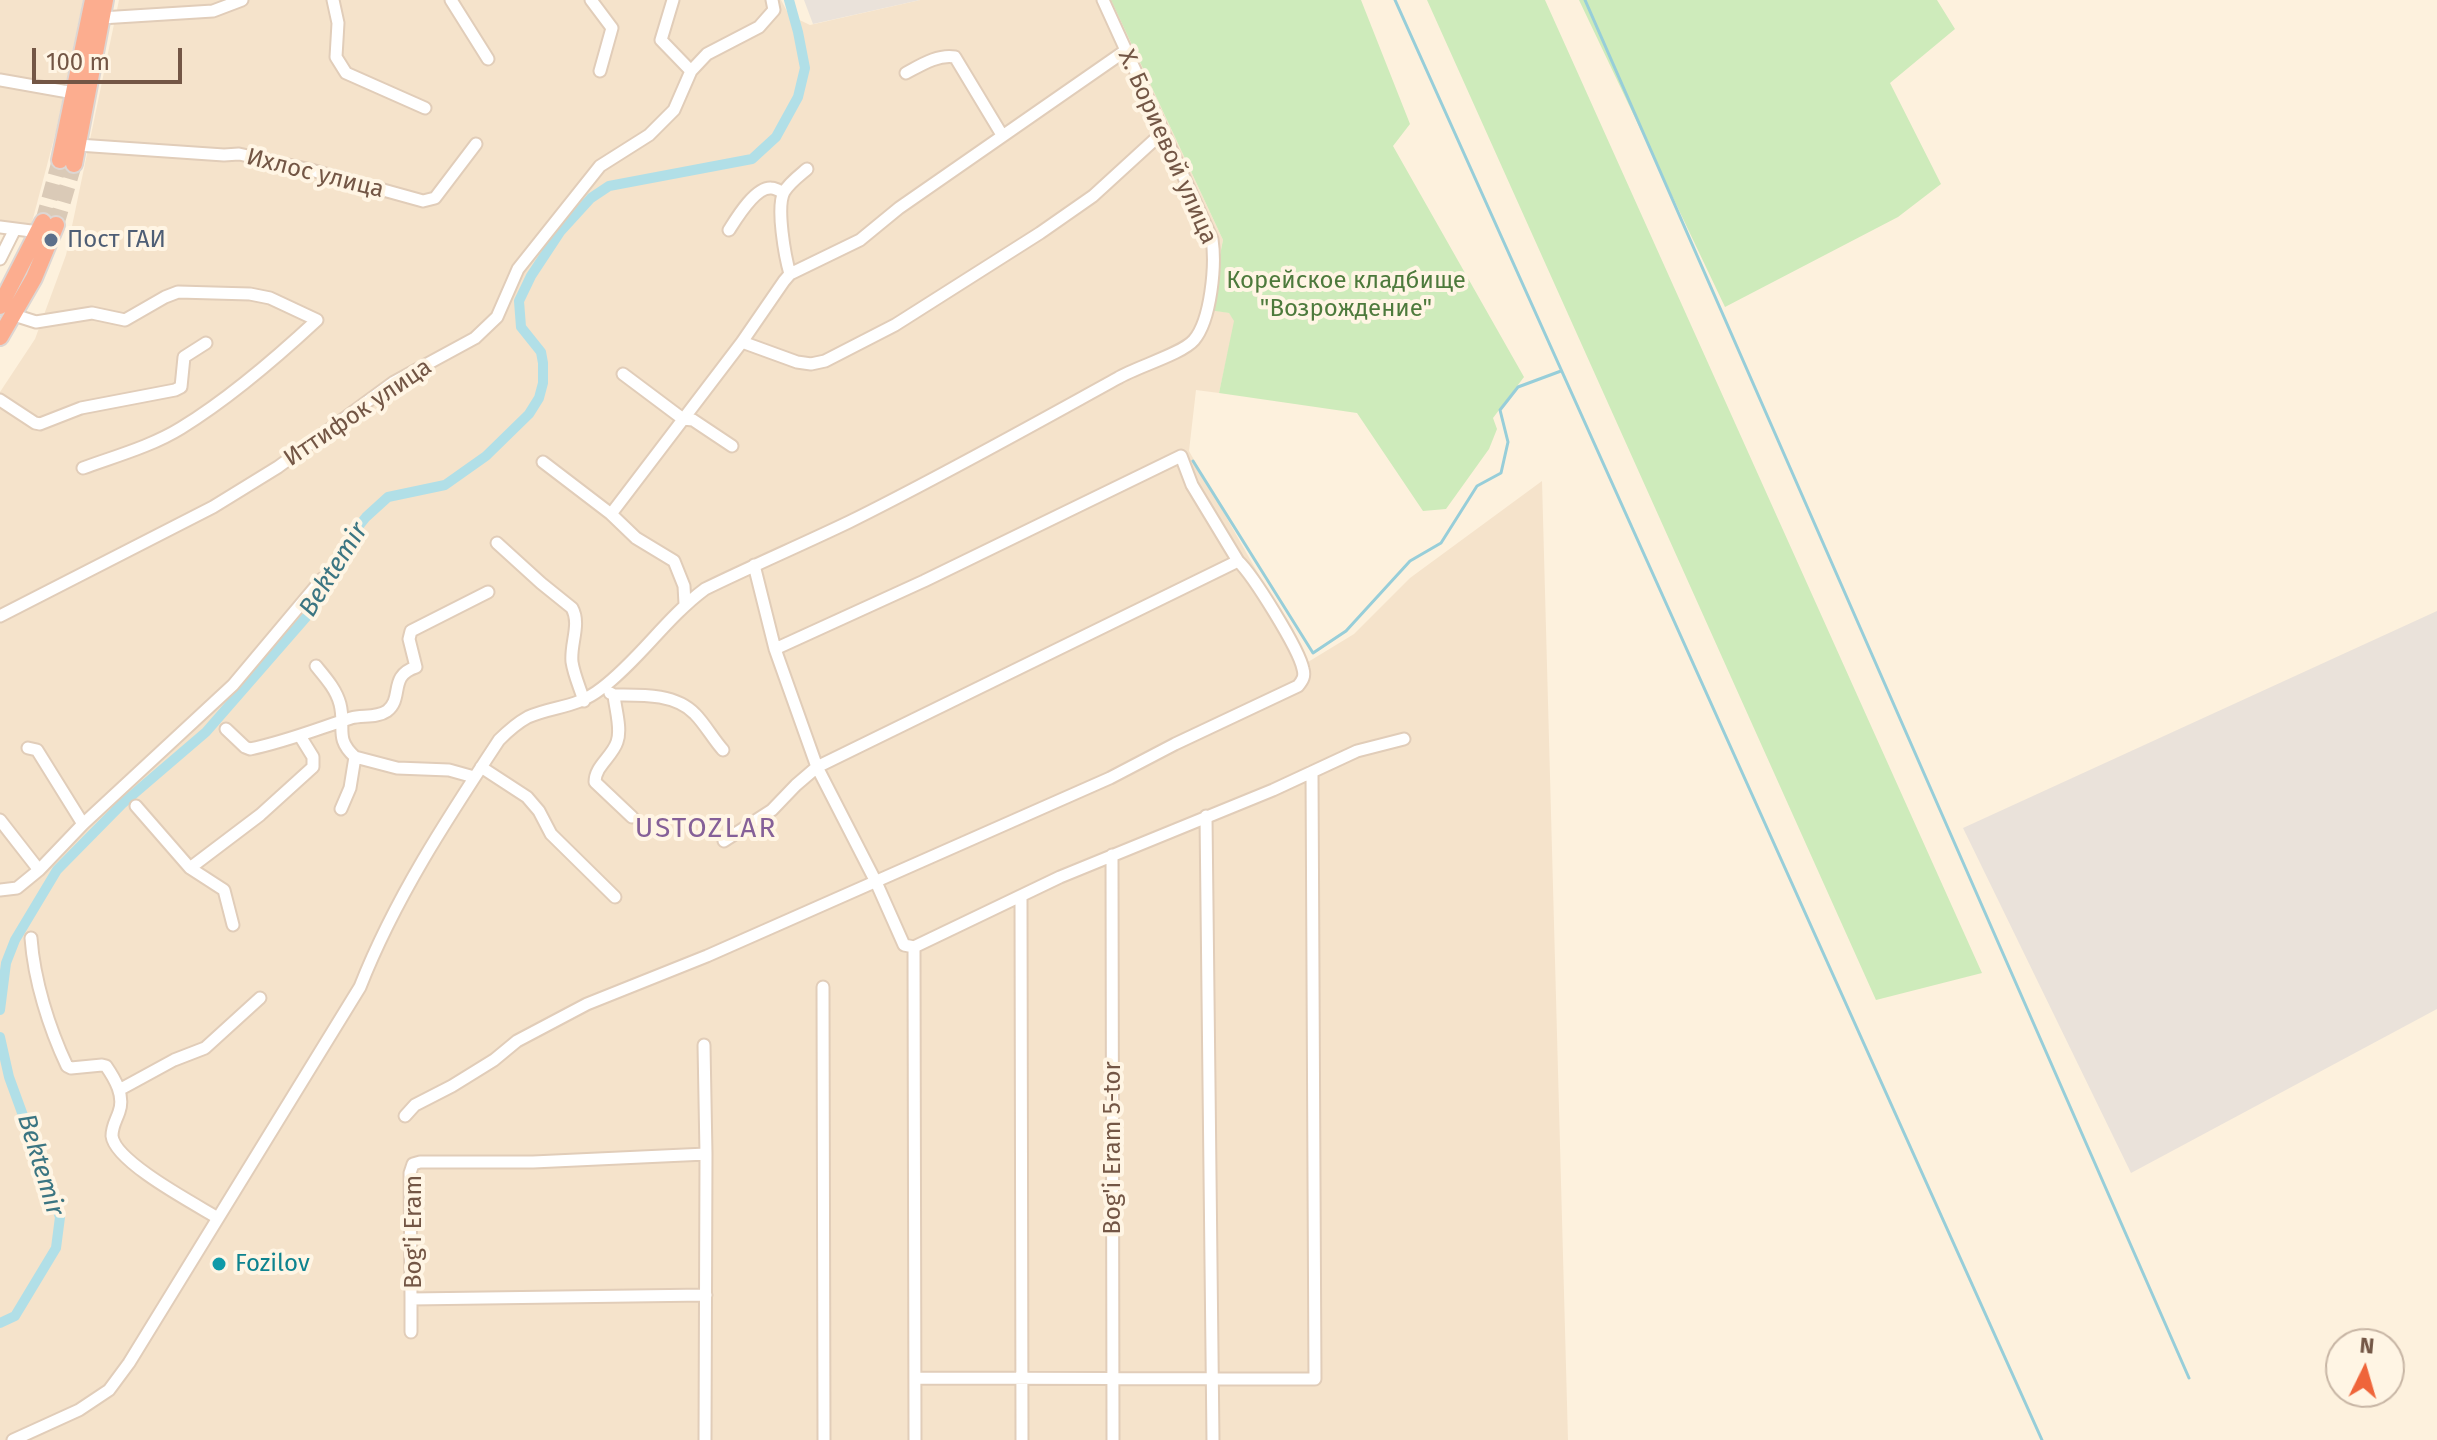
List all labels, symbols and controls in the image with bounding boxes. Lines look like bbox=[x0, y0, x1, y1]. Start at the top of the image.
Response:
scale bar bbox=[36, 32, 186, 82]
street label: Х. Бориевой улица bbox=[1111, 45, 1223, 249]
text: 100 m bbox=[46, 48, 110, 76]
street label: Ихлос улица bbox=[243, 143, 387, 205]
place label: Пост ГАИ bbox=[67, 226, 166, 254]
marker: Пост ГАИ bbox=[42, 231, 60, 249]
park label: Корейское кладбище "Возрождение" bbox=[1226, 267, 1466, 323]
street label: Иттифок улица bbox=[279, 353, 437, 473]
water label: Bektemir bbox=[293, 517, 375, 623]
district label: USTOZLAR bbox=[635, 812, 777, 846]
street label: Bog'i Eram 5-tor bbox=[1099, 1061, 1127, 1235]
water label: Bektemir bbox=[10, 1110, 70, 1220]
street label: Bog'i Eram bbox=[400, 1175, 428, 1289]
place label: Fozilov bbox=[235, 1250, 310, 1278]
marker: Fozilov bbox=[210, 1255, 228, 1273]
north arrow bbox=[2325, 1328, 2405, 1408]
text: N bbox=[2359, 1332, 2375, 1360]

